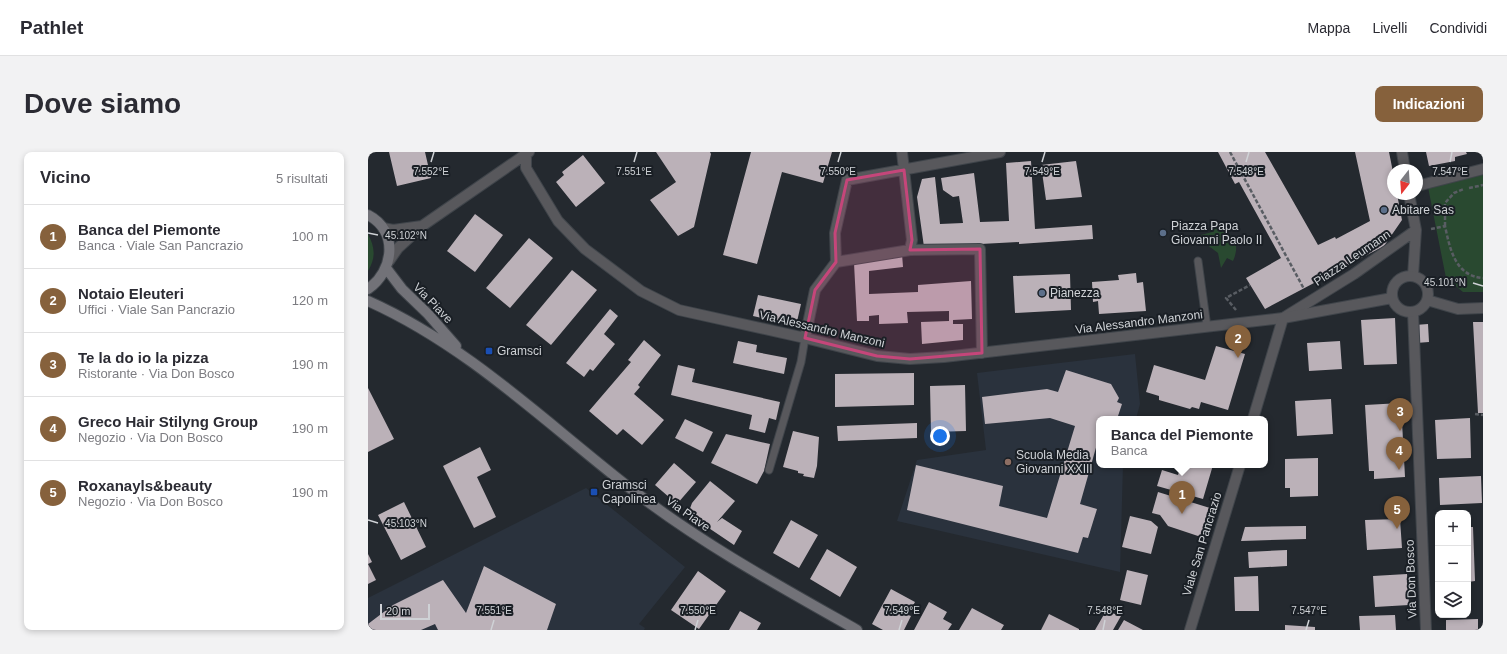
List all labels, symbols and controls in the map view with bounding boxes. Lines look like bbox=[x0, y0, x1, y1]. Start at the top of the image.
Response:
text: Pathlet bbox=[20, 17, 83, 38]
text: Mappa bbox=[1308, 20, 1350, 36]
text: Livelli bbox=[1372, 20, 1407, 36]
text: Condividi bbox=[1429, 20, 1487, 36]
button: Indicazioni bbox=[1375, 86, 1483, 122]
text: Dove siamo bbox=[24, 88, 181, 119]
north arrow bbox=[1387, 164, 1423, 200]
text: 7.552°E bbox=[413, 166, 449, 177]
text: 7.551°E bbox=[616, 166, 652, 177]
text: 7.550°E bbox=[820, 166, 856, 177]
text: 7.549°E bbox=[1024, 166, 1060, 177]
text: 7.548°E bbox=[1228, 166, 1264, 177]
text: 7.547°E bbox=[1432, 166, 1468, 177]
text: Vicino bbox=[40, 168, 91, 187]
text: 5 risultati bbox=[276, 171, 328, 186]
place label: Abitare Sas bbox=[1392, 203, 1454, 217]
marker: Abitare Sas bbox=[1379, 205, 1389, 215]
place label: Piazza Papa Giovanni Paolo II bbox=[1171, 219, 1262, 247]
text: Banca del Piemonte bbox=[78, 221, 221, 238]
street label: Piazza Leumann bbox=[1311, 227, 1393, 289]
marker: Piazza Papa Giovanni Paolo II bbox=[1158, 228, 1168, 238]
text: 1 bbox=[49, 229, 57, 244]
text: 100 m bbox=[292, 229, 328, 244]
text: 45.102°N bbox=[385, 230, 427, 241]
text: Banca · Viale San Pancrazio bbox=[78, 238, 243, 253]
text: 45.101°N bbox=[1424, 277, 1466, 288]
street label: Via Piave bbox=[410, 280, 456, 326]
text: Notaio Eleuteri bbox=[78, 285, 184, 302]
place label: Pianezza bbox=[1050, 286, 1100, 300]
marker: Pianezza bbox=[1037, 288, 1047, 298]
text: 2 bbox=[49, 293, 57, 308]
text: 120 m bbox=[292, 293, 328, 308]
text: Uffici · Viale San Pancrazio bbox=[78, 302, 235, 317]
street label: Via Alessandro Manzoni bbox=[1074, 307, 1204, 337]
street label: Via Alessandro Manzoni bbox=[758, 308, 886, 350]
pin: 2 bbox=[1225, 325, 1251, 358]
place label: Gramsci bbox=[497, 344, 542, 358]
marker: Gramsci bbox=[484, 346, 494, 356]
text: Te la do io la pizza bbox=[78, 349, 209, 366]
text: 3 bbox=[49, 357, 57, 372]
text: 190 m bbox=[292, 357, 328, 372]
text: Ristorante · Via Don Bosco bbox=[78, 366, 235, 381]
pin: 3 bbox=[1387, 398, 1413, 431]
text: Greco Hair Stilyng Group bbox=[78, 413, 258, 430]
popup bbox=[1096, 416, 1268, 468]
text: 4 bbox=[49, 421, 57, 436]
text: 190 m bbox=[292, 421, 328, 436]
your location bbox=[930, 426, 950, 446]
text: Banca del Piemonte bbox=[1111, 426, 1253, 443]
text: Negozio · Via Don Bosco bbox=[78, 430, 223, 445]
pin: 4 bbox=[1386, 437, 1412, 470]
text: Banca bbox=[1111, 443, 1148, 458]
place label: Scuola Media Giovanni XXIII bbox=[1016, 448, 1093, 476]
marker: Scuola Media Giovanni XXIII bbox=[1003, 457, 1013, 467]
text: Roxanayls&beauty bbox=[78, 477, 212, 494]
place label: Gramsci Capolinea bbox=[602, 478, 656, 506]
pin: 1 bbox=[1169, 481, 1195, 514]
text: 5 bbox=[49, 485, 57, 500]
text: 190 m bbox=[292, 485, 328, 500]
marker: Gramsci Capolinea bbox=[589, 487, 599, 497]
street label: Viale San Pancrazio bbox=[1180, 490, 1225, 598]
text: Negozio · Via Don Bosco bbox=[78, 494, 223, 509]
street label: Via Piave bbox=[663, 494, 713, 534]
pin: 5 bbox=[1384, 496, 1410, 529]
map controls bbox=[1435, 510, 1471, 618]
button: + bbox=[1435, 510, 1471, 546]
text: 45.103°N bbox=[385, 518, 427, 529]
street label: Via Don Bosco bbox=[1403, 539, 1419, 619]
button: − bbox=[1435, 546, 1471, 582]
button: layers bbox=[1435, 582, 1471, 618]
scale bar bbox=[380, 602, 430, 621]
text: 20 m bbox=[386, 605, 410, 617]
text: 7.551°E bbox=[476, 605, 512, 616]
text: 7.550°E bbox=[680, 605, 716, 616]
text: 7.549°E bbox=[884, 605, 920, 616]
text: 7.548°E bbox=[1087, 605, 1123, 616]
text: 7.547°E bbox=[1291, 605, 1327, 616]

